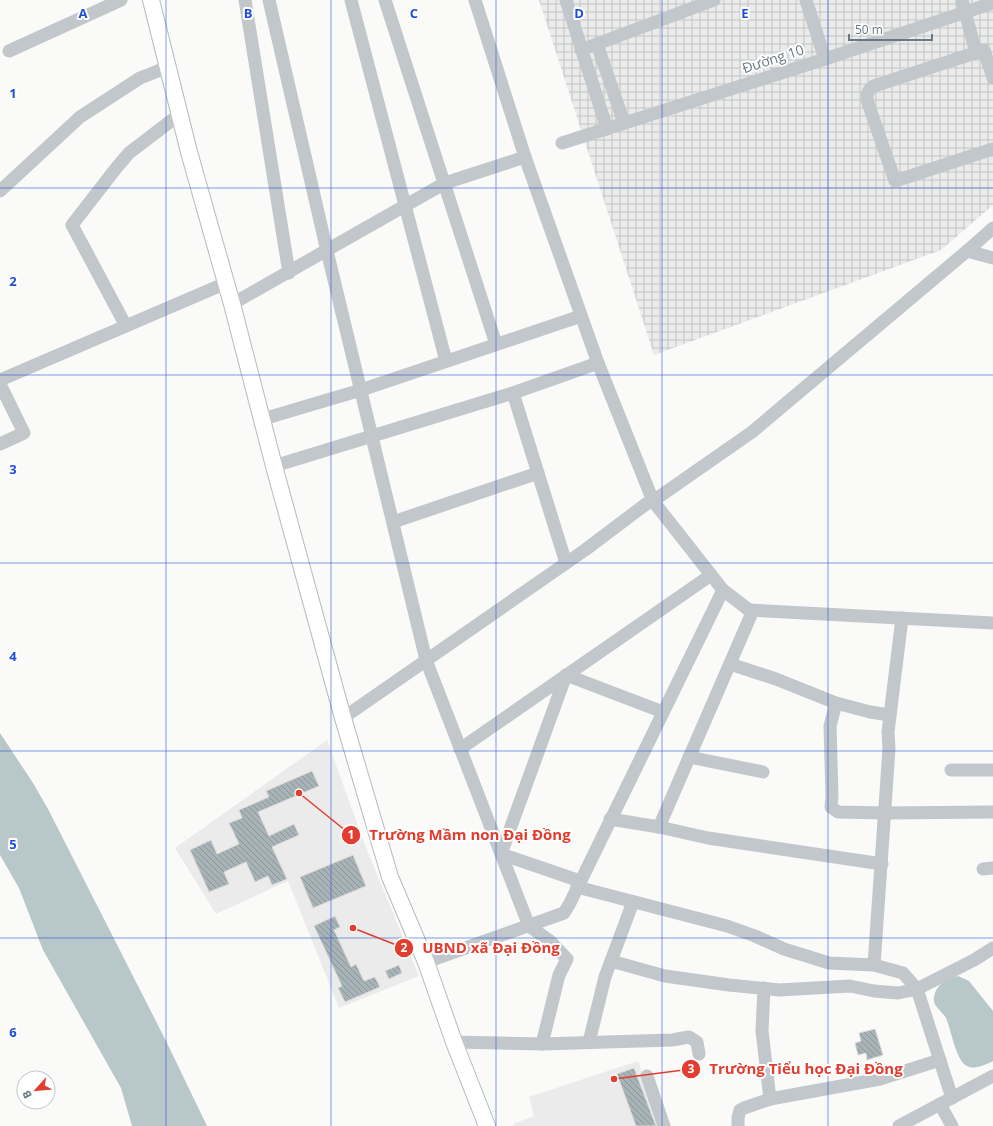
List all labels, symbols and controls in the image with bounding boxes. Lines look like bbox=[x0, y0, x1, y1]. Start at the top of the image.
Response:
text: A bbox=[79, 4, 88, 22]
text: B bbox=[244, 4, 253, 22]
text: C bbox=[410, 4, 418, 22]
text: D bbox=[574, 4, 584, 22]
text: E bbox=[741, 4, 749, 22]
scale bar bbox=[849, 16, 932, 42]
text: 50 m bbox=[855, 21, 883, 38]
street label: Đường 10 bbox=[740, 40, 806, 77]
text: 1 bbox=[9, 84, 17, 102]
text: 2 bbox=[9, 272, 17, 290]
text: 3 bbox=[9, 460, 17, 478]
text: 4 bbox=[9, 647, 17, 665]
callout: Trường Mầm non Đại Đồng bbox=[341, 821, 578, 848]
text: Trường Mầm non Đại Đồng bbox=[369, 824, 571, 844]
text: 1 bbox=[348, 826, 354, 843]
text: 5 bbox=[9, 835, 17, 853]
callout: UBND xã Đại Đồng bbox=[394, 934, 568, 961]
text: UBND xã Đại Đồng bbox=[422, 937, 560, 957]
text: 2 bbox=[401, 939, 408, 956]
text: 6 bbox=[9, 1023, 17, 1041]
callout: Trường Tiểu học Đại Đồng bbox=[681, 1055, 911, 1082]
text: Trường Tiểu học Đại Đồng bbox=[709, 1058, 903, 1078]
text: 3 bbox=[688, 1060, 695, 1077]
north arrow bbox=[16, 1070, 56, 1110]
text: B bbox=[18, 1088, 35, 1101]

